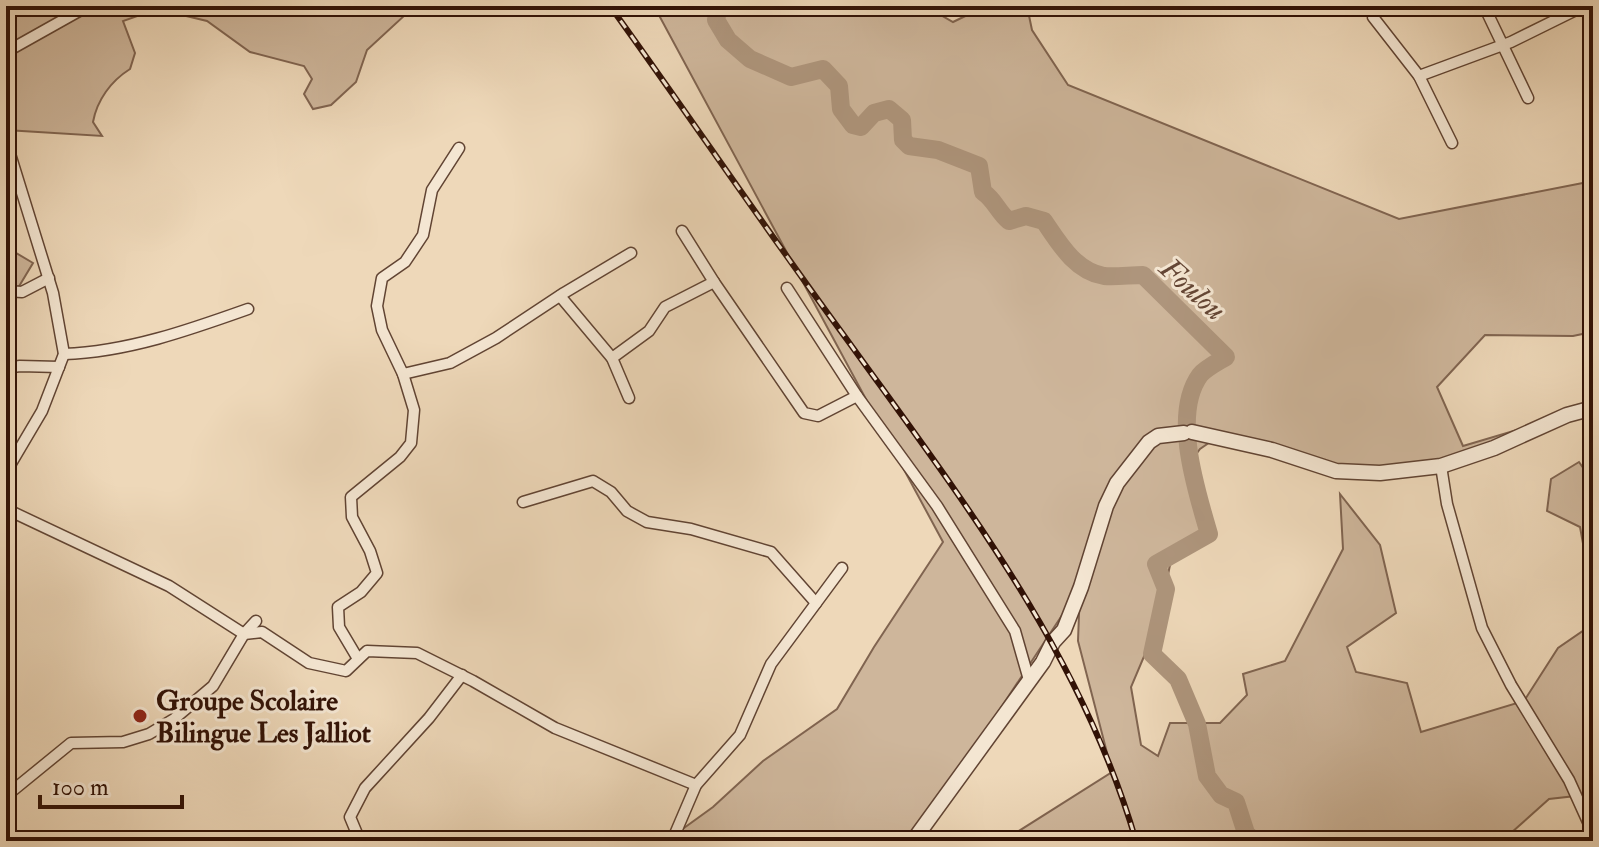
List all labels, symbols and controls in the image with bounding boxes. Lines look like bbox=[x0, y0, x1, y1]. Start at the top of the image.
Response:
water label: Foulou bbox=[1151, 249, 1233, 329]
place label: Groupe Scolaire Bilingue Les Jalliot bbox=[156, 684, 371, 751]
marker: Groupe Scolaire Bilingue Les Jalliot bbox=[131, 707, 149, 725]
scale bar bbox=[40, 759, 182, 809]
text: 100 m bbox=[52, 772, 109, 803]

